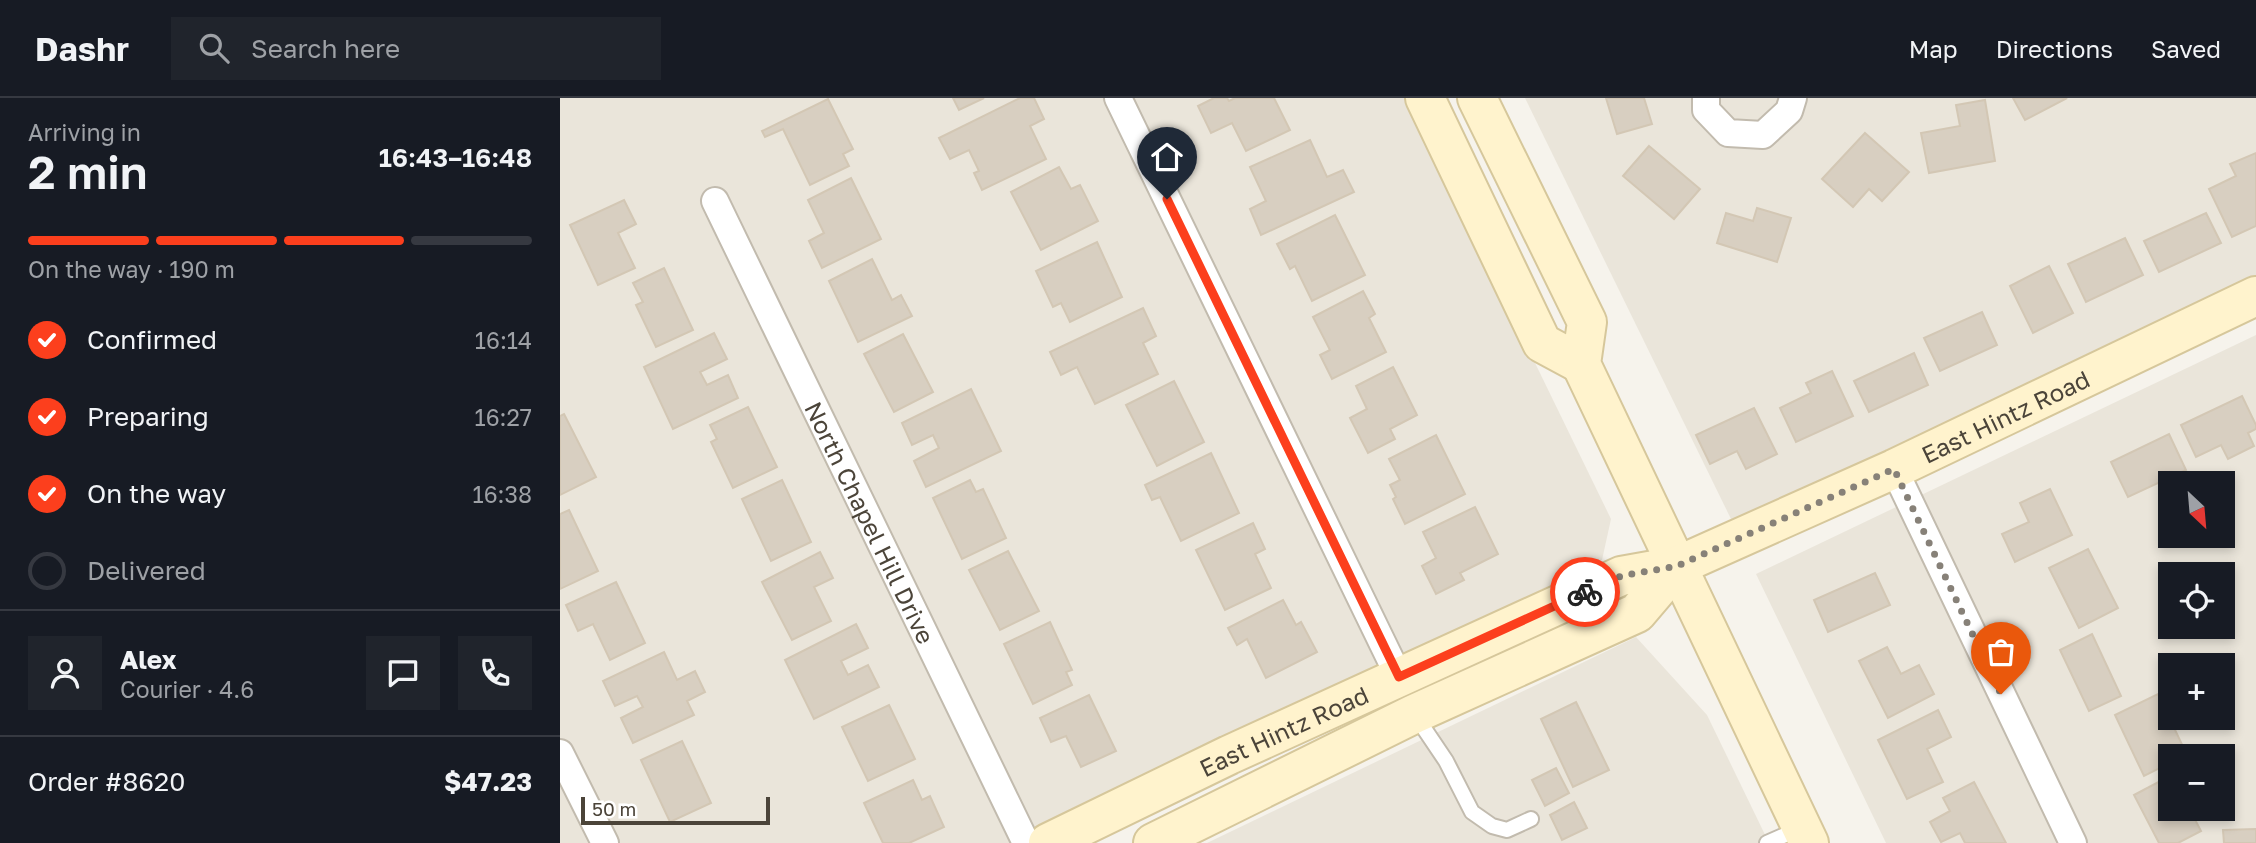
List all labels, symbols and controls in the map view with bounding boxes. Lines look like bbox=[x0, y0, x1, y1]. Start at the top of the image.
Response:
search box bbox=[171, 17, 661, 80]
text: Dashr bbox=[35, 29, 129, 68]
icon: search bbox=[195, 29, 233, 67]
text: Search here bbox=[251, 33, 400, 64]
text: Map bbox=[1909, 34, 1958, 63]
text: Directions bbox=[1996, 34, 2113, 63]
text: Saved bbox=[2151, 34, 2221, 63]
text: Arriving in bbox=[28, 118, 141, 146]
pin bbox=[1137, 127, 1197, 199]
icon: home bbox=[1148, 138, 1186, 176]
text: 16:43–16:48 bbox=[379, 142, 532, 173]
text: 2 min bbox=[28, 144, 148, 199]
text: On the way · 190 m bbox=[28, 255, 235, 283]
icon: check bbox=[28, 321, 66, 359]
text: Confirmed bbox=[87, 324, 217, 355]
text: 16:14 bbox=[475, 326, 532, 354]
street label: East Hintz Road bbox=[1917, 363, 2094, 468]
street label: North Chapel Hill Drive bbox=[800, 397, 942, 648]
icon: check bbox=[28, 398, 66, 436]
text: Preparing bbox=[87, 401, 209, 432]
text: 16:27 bbox=[475, 403, 532, 431]
north arrow bbox=[2158, 471, 2235, 548]
map controls bbox=[2158, 471, 2235, 821]
icon: check bbox=[28, 475, 66, 513]
text: On the way bbox=[87, 478, 226, 509]
text: 16:38 bbox=[473, 480, 532, 508]
text: Delivered bbox=[87, 555, 206, 586]
courier bbox=[1550, 557, 1620, 627]
button: locate bbox=[2158, 562, 2235, 639]
icon: bike bbox=[1566, 573, 1604, 611]
pin bbox=[1971, 622, 2031, 694]
icon: bag bbox=[1982, 633, 2020, 671]
button: person bbox=[28, 636, 102, 710]
button: chat bbox=[366, 636, 440, 710]
button: phone bbox=[458, 636, 532, 710]
text: Alex bbox=[120, 644, 177, 675]
button: + bbox=[2158, 653, 2235, 730]
text: Courier · 4.6 bbox=[120, 675, 254, 703]
street label: East Hintz Road bbox=[1194, 679, 1372, 782]
button: − bbox=[2158, 744, 2235, 821]
text: Order #8620 bbox=[28, 766, 185, 797]
text: $47.23 bbox=[444, 766, 532, 797]
scale bar bbox=[581, 794, 770, 826]
text: 50 m bbox=[592, 797, 636, 820]

